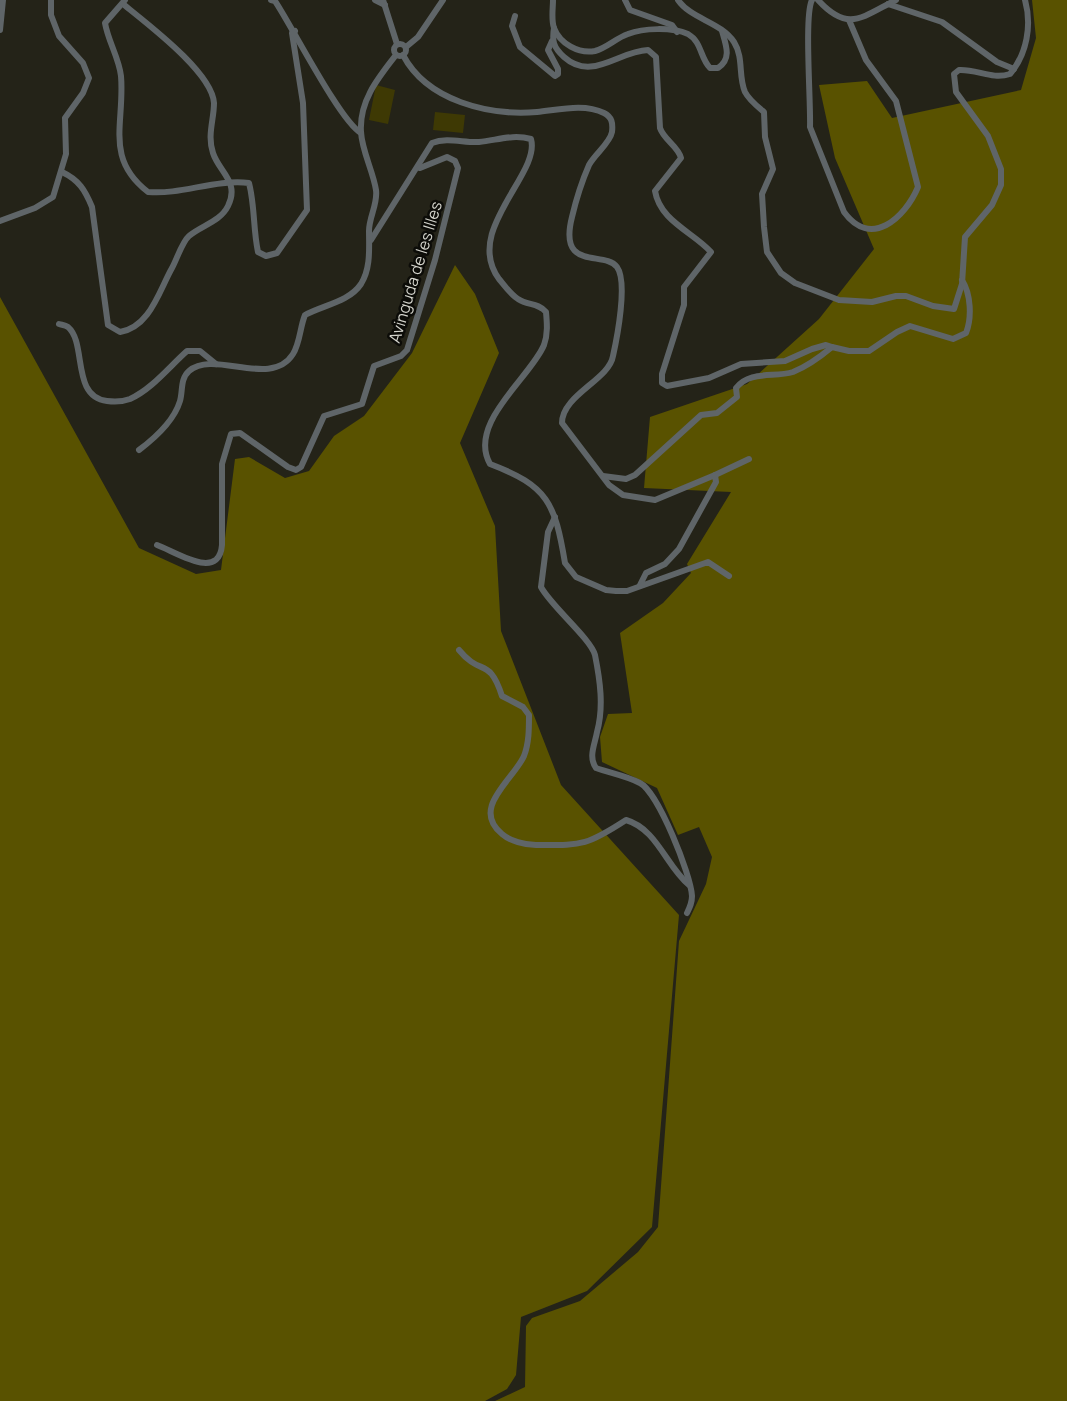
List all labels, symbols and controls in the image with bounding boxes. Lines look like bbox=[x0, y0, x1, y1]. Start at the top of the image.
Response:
street label: Avinguda de les Illes bbox=[383, 198, 447, 346]

